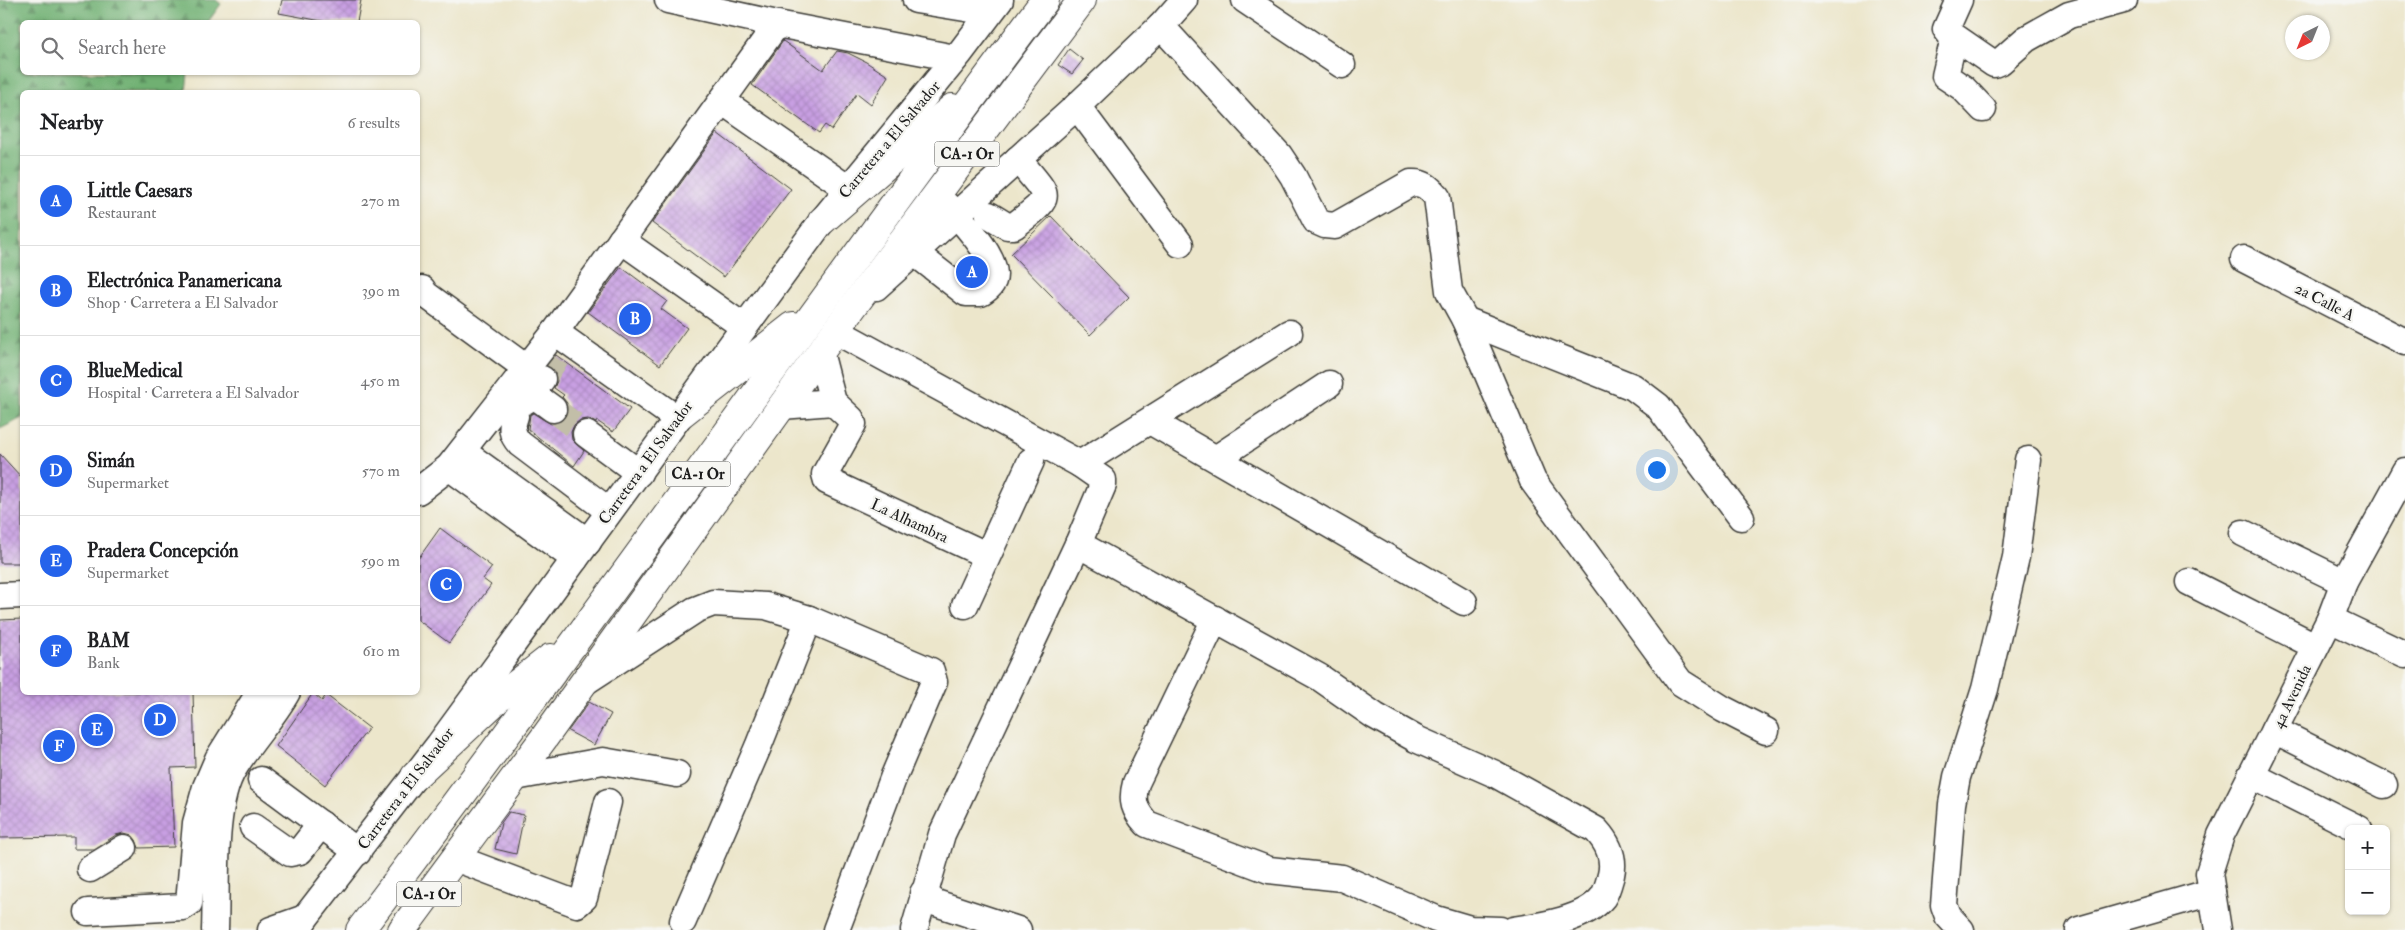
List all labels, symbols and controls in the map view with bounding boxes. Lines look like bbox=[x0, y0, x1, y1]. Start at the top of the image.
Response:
north arrow bbox=[2285, 15, 2330, 60]
search box bbox=[20, 20, 420, 75]
icon: search bbox=[38, 34, 66, 62]
text: Search here bbox=[78, 36, 166, 60]
street label: Carretera a El Salvador bbox=[835, 77, 945, 203]
text: Nearby bbox=[40, 109, 103, 136]
text: 6 results bbox=[348, 113, 400, 133]
road number: CA-1 Or bbox=[934, 142, 1000, 166]
text: Little Caesars bbox=[87, 179, 192, 203]
text: A bbox=[51, 191, 61, 211]
text: 270 m bbox=[361, 191, 400, 211]
text: Restaurant bbox=[87, 203, 156, 223]
pin: A bbox=[956, 253, 988, 291]
text: Electrónica Panamericana bbox=[87, 269, 281, 293]
street label: 2a Calle A bbox=[2291, 278, 2358, 325]
text: B bbox=[51, 281, 61, 301]
text: 390 m bbox=[362, 281, 400, 301]
text: Shop · Carretera a El Salvador bbox=[87, 293, 278, 313]
pin: B bbox=[619, 300, 651, 338]
text: BlueMedical bbox=[87, 359, 183, 383]
text: C bbox=[50, 371, 62, 391]
text: 450 m bbox=[361, 371, 400, 391]
text: Hospital · Carretera a El Salvador bbox=[87, 383, 299, 403]
street label: Carretera a El Salvador bbox=[594, 397, 697, 528]
text: Simán bbox=[87, 449, 135, 473]
your location bbox=[1644, 457, 1670, 483]
text: D bbox=[49, 461, 63, 481]
text: 570 m bbox=[362, 461, 400, 481]
road number: CA-1 Or bbox=[666, 462, 730, 486]
text: Supermarket bbox=[87, 473, 169, 493]
street label: La Alhambra bbox=[868, 494, 952, 548]
text: Pradera Concepción bbox=[87, 539, 239, 563]
text: E bbox=[50, 551, 62, 571]
text: 590 m bbox=[361, 551, 400, 571]
text: Supermarket bbox=[87, 563, 169, 583]
pin: C bbox=[430, 566, 462, 604]
text: BAM bbox=[87, 629, 130, 653]
text: F bbox=[51, 641, 61, 661]
text: 610 m bbox=[362, 641, 400, 661]
text: Bank bbox=[87, 653, 120, 673]
street label: 4a Avenida bbox=[2268, 661, 2316, 732]
pin: D bbox=[144, 701, 176, 739]
pin: E bbox=[81, 711, 113, 749]
street label: Carretera a El Salvador bbox=[353, 723, 458, 854]
pin: F bbox=[43, 727, 75, 765]
map controls bbox=[2345, 825, 2390, 915]
button: + bbox=[2345, 825, 2390, 870]
button: − bbox=[2345, 870, 2390, 915]
road number: CA-1 Or bbox=[396, 882, 462, 906]

